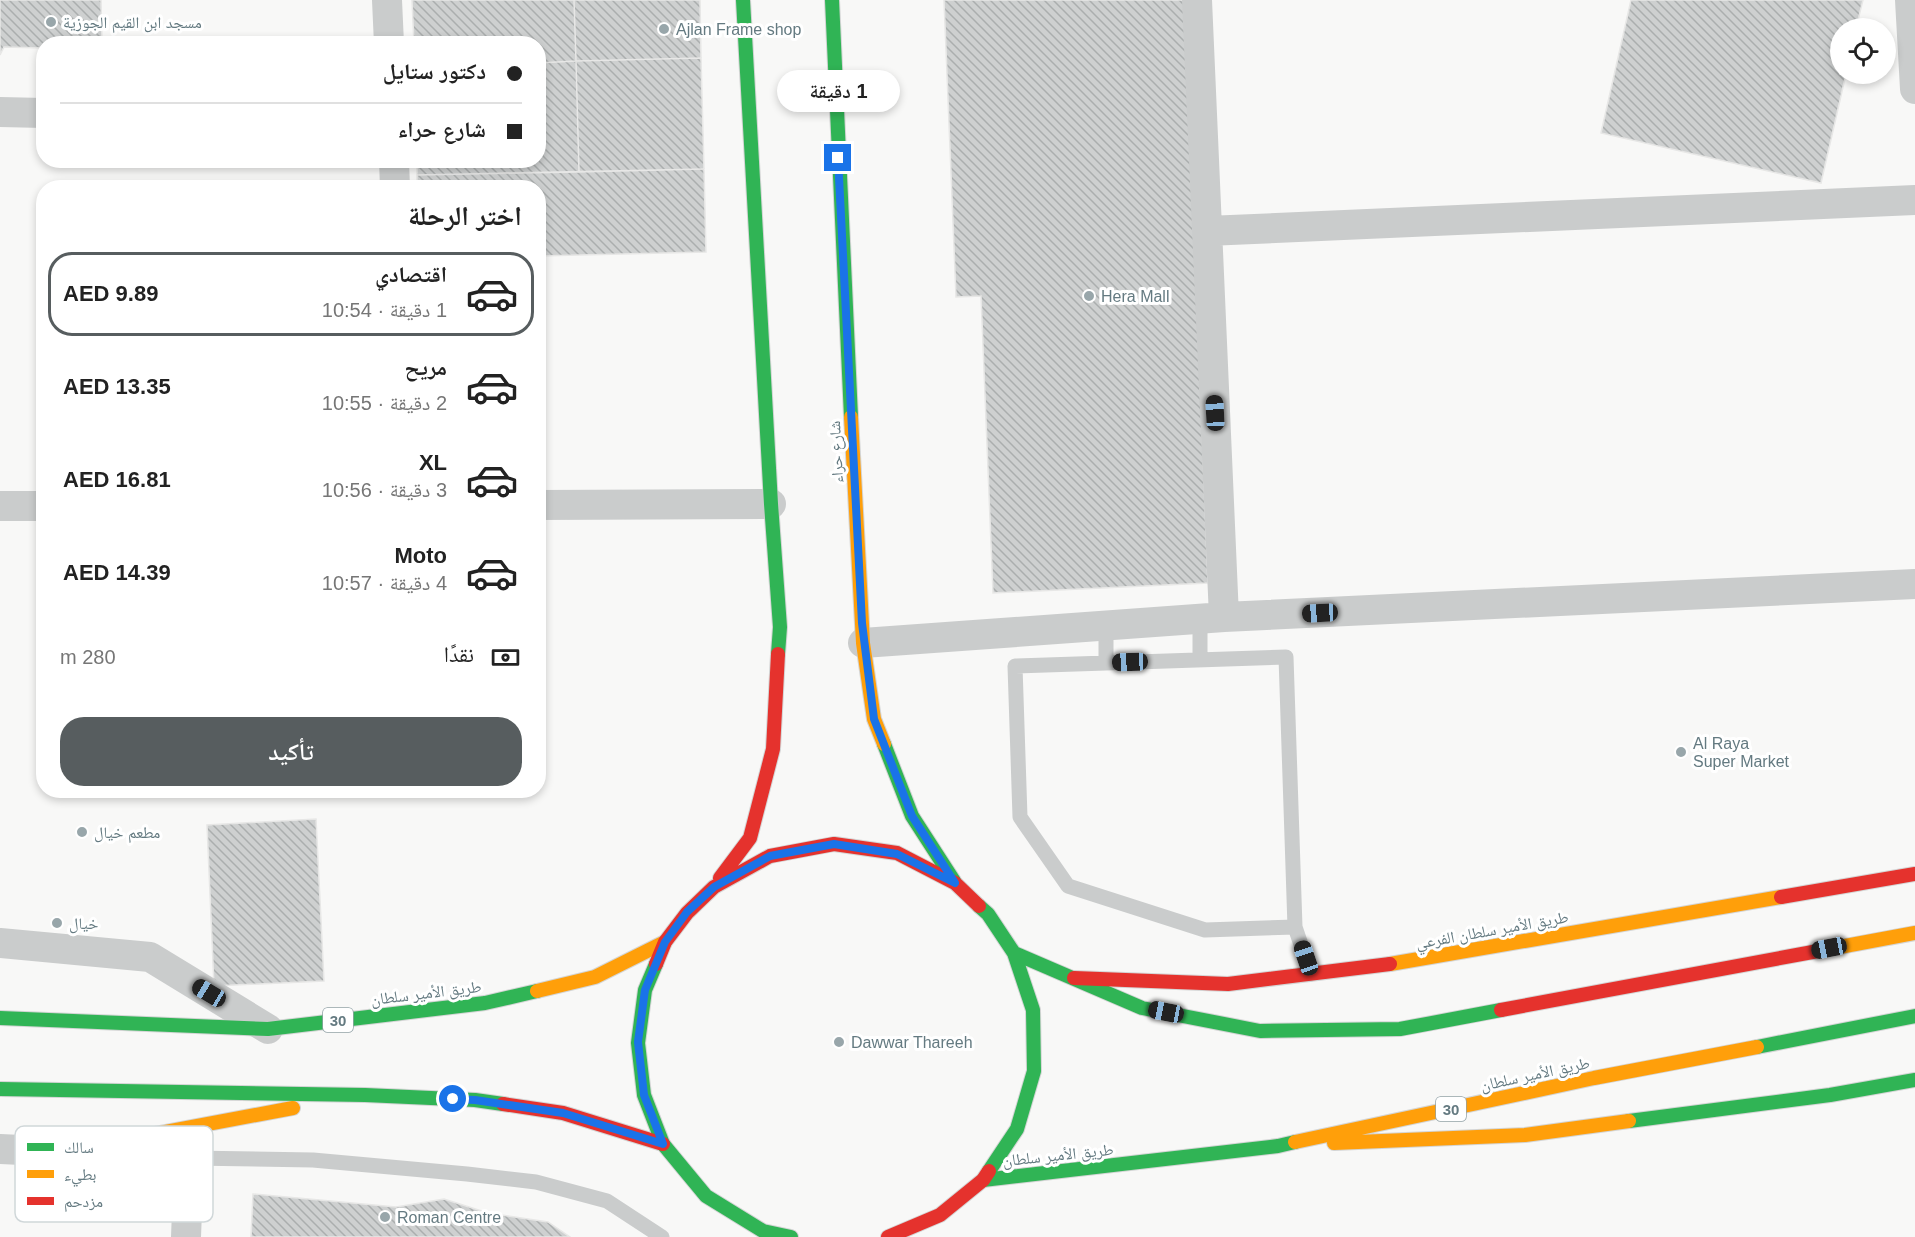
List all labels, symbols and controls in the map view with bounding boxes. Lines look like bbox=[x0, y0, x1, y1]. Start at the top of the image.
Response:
place label: مسجد ابن القيم الجوزية bbox=[63, 14, 202, 33]
marker: مسجد ابن القيم الجوزية bbox=[44, 15, 58, 29]
map controls bbox=[1830, 18, 1896, 84]
button: locate bbox=[1830, 18, 1896, 84]
place label: Ajlan Frame shop bbox=[676, 21, 801, 38]
marker: Ajlan Frame shop bbox=[657, 22, 671, 36]
text: دكتور ستايل bbox=[383, 59, 486, 84]
callout: 1 دقيقة bbox=[776, 71, 900, 113]
text: 1 دقيقة bbox=[809, 80, 868, 102]
text: شارع حراء bbox=[397, 117, 486, 142]
route end bbox=[824, 144, 851, 171]
text: اختر الرحلة bbox=[408, 201, 522, 231]
text: اقتصادي bbox=[375, 262, 447, 287]
icon: car bbox=[465, 267, 519, 321]
text: AED 9.89 bbox=[63, 281, 158, 306]
place label: Hera Mall bbox=[1101, 288, 1169, 305]
marker: Hera Mall bbox=[1082, 289, 1096, 303]
text: 1 دقيقة · 10:54 bbox=[322, 299, 447, 321]
text: مريح bbox=[404, 355, 447, 380]
icon: car bbox=[465, 360, 519, 414]
text: AED 13.35 bbox=[63, 374, 171, 399]
text: 2 دقيقة · 10:55 bbox=[322, 392, 447, 414]
car bbox=[1205, 395, 1225, 431]
street label: شارع حراء bbox=[826, 420, 848, 484]
text: XL bbox=[419, 450, 447, 475]
icon: car bbox=[465, 453, 519, 507]
text: AED 16.81 bbox=[63, 467, 171, 492]
text: 3 دقيقة · 10:56 bbox=[322, 479, 447, 501]
text: Moto bbox=[394, 543, 447, 568]
icon: car bbox=[465, 546, 519, 600]
text: AED 14.39 bbox=[63, 560, 171, 585]
text: 4 دقيقة · 10:57 bbox=[322, 572, 447, 594]
car bbox=[1302, 603, 1338, 623]
icon: cash bbox=[489, 641, 522, 674]
text: نقدًا bbox=[444, 642, 474, 667]
text: 280 m bbox=[60, 646, 116, 668]
car bbox=[1112, 652, 1148, 672]
button: تأكيد bbox=[60, 717, 522, 786]
place label: Al Raya Super Market bbox=[1693, 735, 1790, 770]
marker: Al Raya Super Market bbox=[1674, 745, 1688, 759]
place label: مطعم خيال bbox=[94, 824, 160, 843]
marker: مطعم خيال bbox=[75, 825, 89, 839]
street label: طريق الأمير سلطان الفرعي bbox=[1414, 908, 1570, 956]
place label: خيال bbox=[69, 915, 99, 934]
marker: خيال bbox=[50, 916, 64, 930]
car bbox=[1810, 936, 1848, 960]
car bbox=[1292, 938, 1320, 978]
car bbox=[189, 976, 229, 1010]
street label: طريق الأمير سلطان bbox=[370, 978, 482, 1010]
car bbox=[1147, 1000, 1185, 1024]
road number: 30 bbox=[323, 1008, 353, 1032]
place label: Dawwar Thareeh bbox=[851, 1034, 973, 1051]
marker: Dawwar Thareeh bbox=[832, 1035, 846, 1049]
street label: طريق الأمير سلطان bbox=[1479, 1054, 1592, 1096]
route start bbox=[439, 1085, 466, 1112]
road number: 30 bbox=[1436, 1097, 1466, 1121]
legend bbox=[15, 1126, 213, 1222]
text: سالك bbox=[64, 1139, 94, 1156]
street label: طريق الأمير سلطان bbox=[1002, 1141, 1114, 1171]
text: بطيء bbox=[64, 1166, 96, 1187]
text: مزدحم bbox=[64, 1193, 103, 1212]
place label: Roman Centre bbox=[397, 1209, 501, 1226]
marker: Roman Centre bbox=[378, 1210, 392, 1224]

